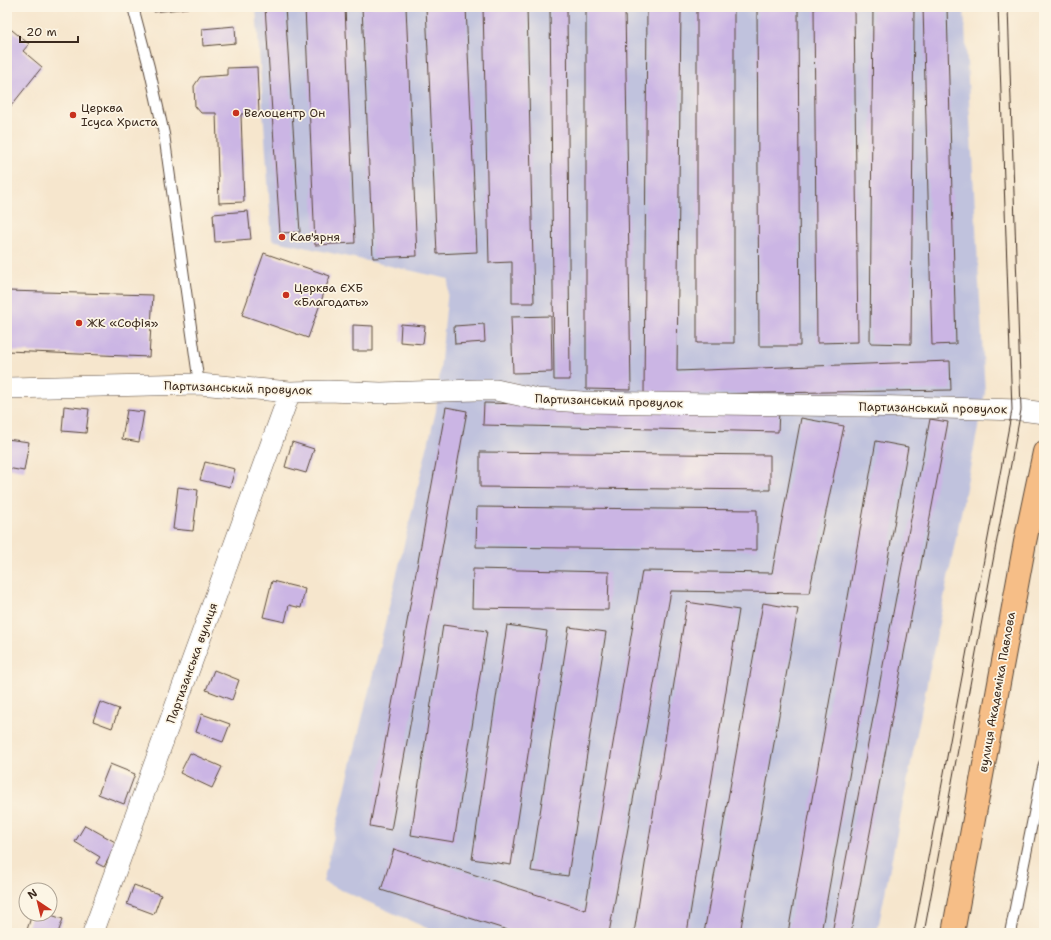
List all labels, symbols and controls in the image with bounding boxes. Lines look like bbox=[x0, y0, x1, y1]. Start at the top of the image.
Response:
scale bar bbox=[20, 18, 78, 44]
text: 20 m bbox=[26, 24, 57, 40]
place label: Церква Ісуса Христа bbox=[81, 100, 158, 130]
place label: Велоцентр Он bbox=[244, 105, 325, 121]
marker: Велоцентр Он bbox=[231, 108, 241, 118]
marker: Церква Ісуса Христа bbox=[68, 110, 78, 120]
place label: Кав'ярня bbox=[290, 229, 340, 245]
marker: Кав'ярня bbox=[277, 232, 287, 242]
place label: Церква ЄХБ «Благодать» bbox=[294, 280, 369, 310]
marker: Церква ЄХБ «Благодать» bbox=[281, 290, 291, 300]
place label: ЖК «Софія» bbox=[87, 315, 159, 331]
marker: ЖК «Софія» bbox=[74, 318, 84, 328]
street label: Партизанський провулок bbox=[164, 377, 313, 399]
street label: Партизанський провулок bbox=[535, 390, 684, 412]
street label: Партизанський провулок bbox=[859, 399, 1008, 417]
street label: Партизанська вулиця bbox=[163, 600, 221, 726]
street label: вулиця Академіка Павлова bbox=[975, 610, 1019, 773]
north arrow bbox=[18, 882, 58, 922]
text: N bbox=[25, 885, 41, 903]

